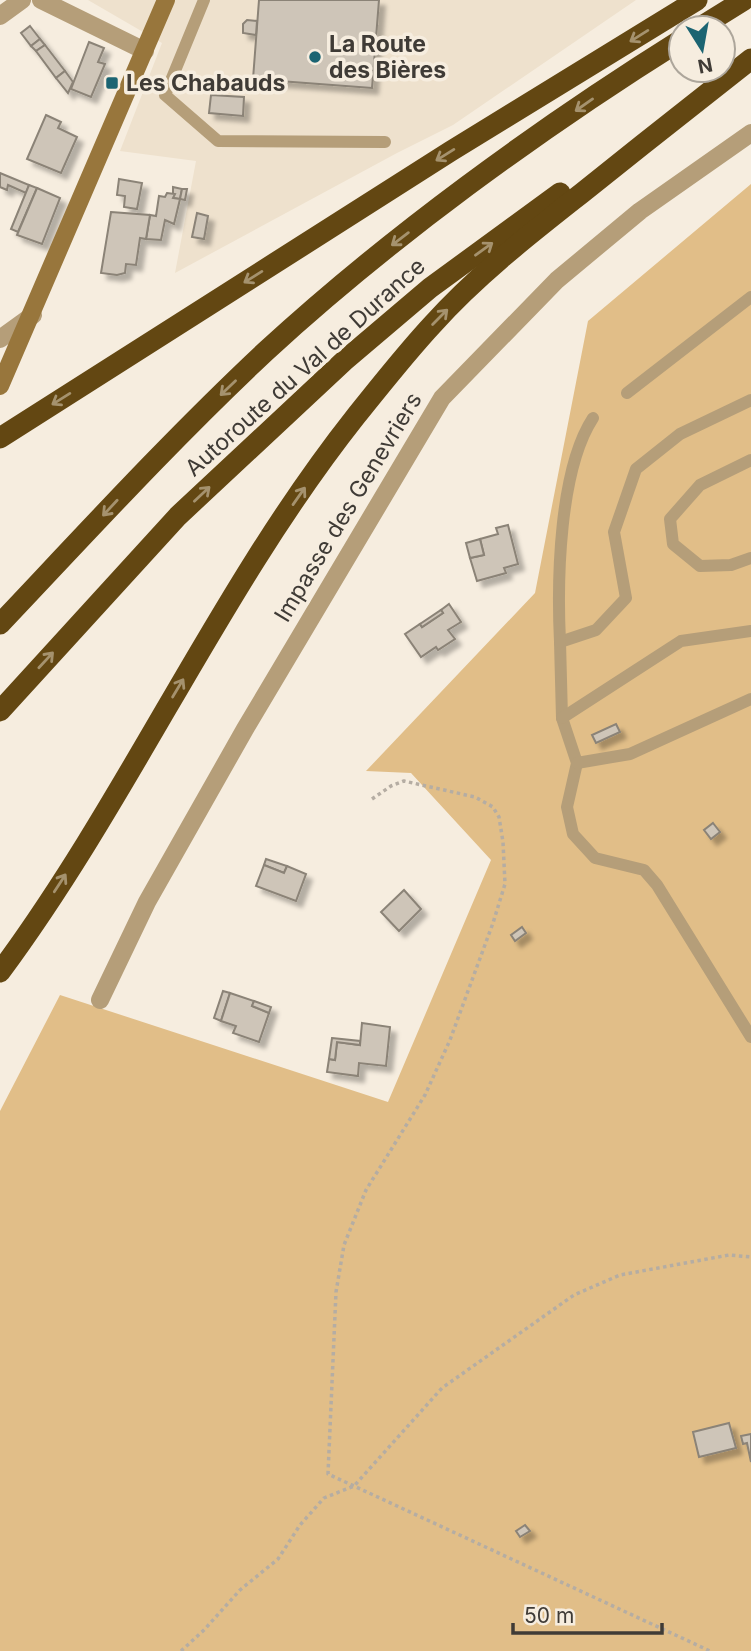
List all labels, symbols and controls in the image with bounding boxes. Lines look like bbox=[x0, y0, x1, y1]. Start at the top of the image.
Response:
north arrow bbox=[667, 14, 737, 84]
one-way arrow bbox=[629, 29, 649, 43]
place label: La Route des Bières bbox=[329, 30, 446, 84]
marker: La Route des Bières bbox=[307, 49, 323, 65]
text: N bbox=[696, 53, 714, 78]
place label: Les Chabauds bbox=[126, 69, 286, 97]
marker: Les Chabauds bbox=[104, 75, 120, 91]
one-way arrow bbox=[575, 98, 594, 112]
one-way arrow bbox=[435, 148, 455, 162]
one-way arrow bbox=[391, 231, 410, 246]
one-way arrow bbox=[474, 241, 493, 256]
street label: Autoroute du Val de Durance bbox=[179, 252, 431, 482]
one-way arrow bbox=[244, 270, 263, 285]
one-way arrow bbox=[431, 309, 448, 326]
one-way arrow bbox=[220, 380, 237, 397]
street label: Impasse des Genevriers bbox=[268, 387, 428, 627]
one-way arrow bbox=[52, 392, 71, 407]
one-way arrow bbox=[193, 486, 210, 503]
one-way arrow bbox=[291, 486, 306, 505]
one-way arrow bbox=[101, 499, 118, 516]
one-way arrow bbox=[38, 651, 54, 669]
one-way arrow bbox=[171, 678, 185, 698]
one-way arrow bbox=[54, 873, 68, 893]
scale bar bbox=[513, 1592, 662, 1636]
text: 50 m bbox=[524, 1603, 574, 1628]

